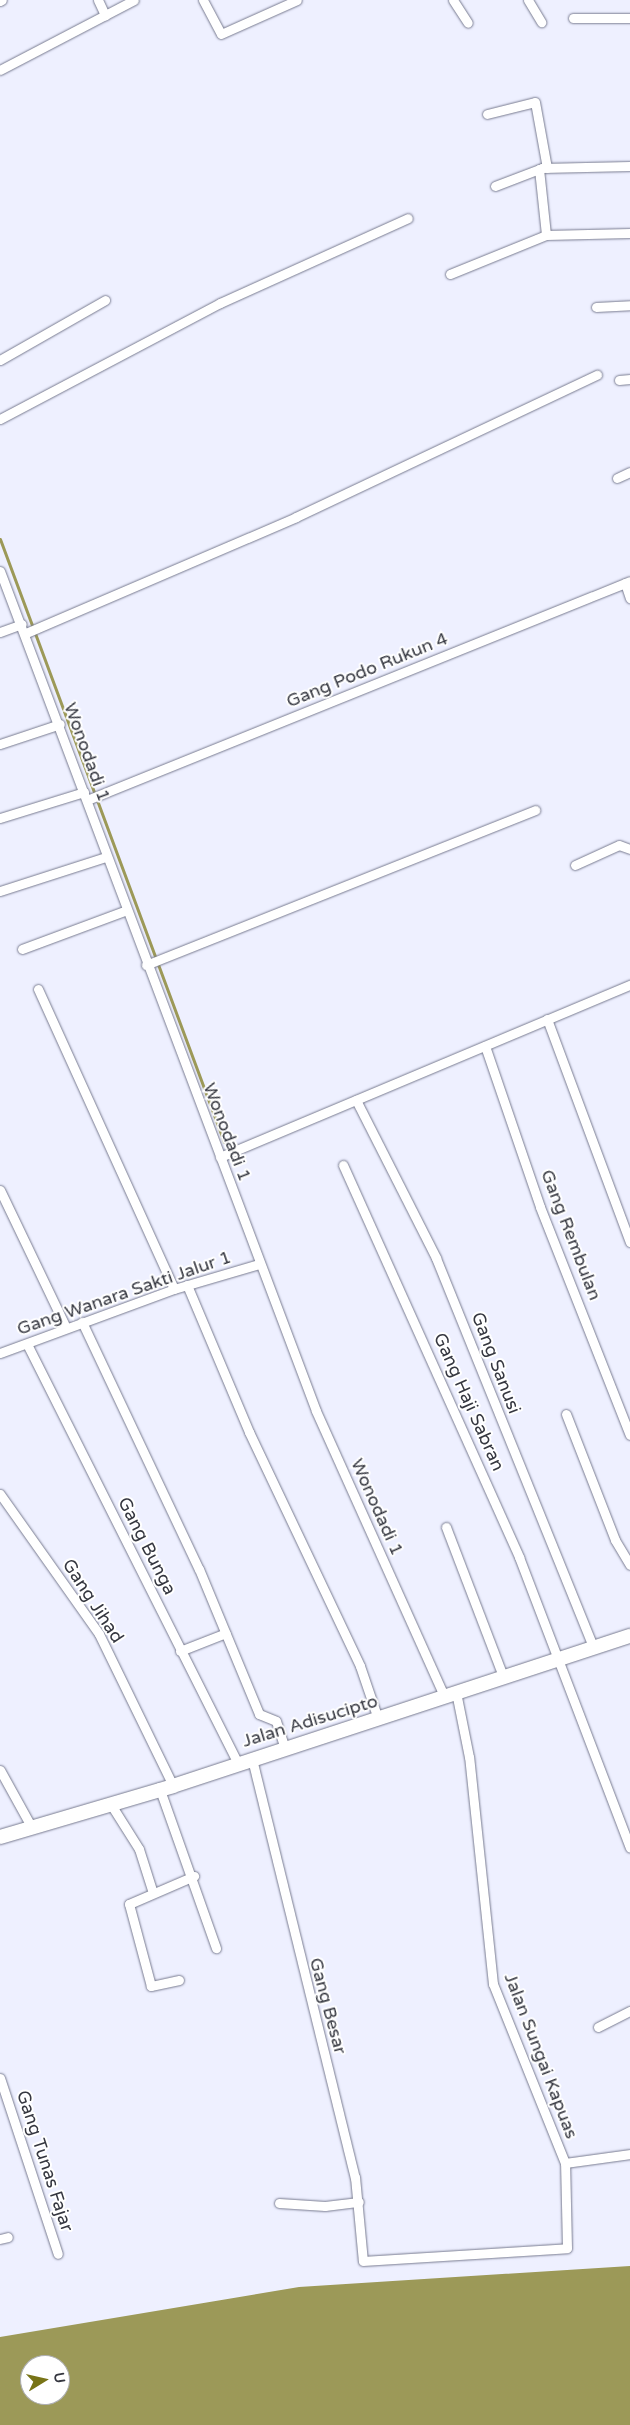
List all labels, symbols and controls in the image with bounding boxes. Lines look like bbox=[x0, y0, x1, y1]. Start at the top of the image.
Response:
street label: Gang Podo Rukun 4 bbox=[283, 628, 451, 712]
street label: Wonodadi 1 bbox=[59, 700, 115, 804]
street label: Wonodadi 1 bbox=[198, 1080, 256, 1184]
street label: Gang Rembulan bbox=[536, 1167, 606, 1303]
street label: Gang Wanara Sakti Jalur 1 bbox=[14, 1246, 234, 1340]
street label: Gang Sanusi bbox=[467, 1309, 525, 1417]
street label: Gang Haji Sabran bbox=[429, 1330, 509, 1474]
street label: Wonodadi 1 bbox=[346, 1455, 408, 1559]
street label: Gang Bunga bbox=[113, 1494, 181, 1598]
street label: Gang Jihad bbox=[58, 1555, 128, 1647]
street label: Jalan Adisucipto bbox=[240, 1690, 380, 1752]
street label: Gang Besar bbox=[305, 1955, 351, 2057]
street label: Jalan Sungai Kapuas bbox=[499, 1970, 583, 2142]
street label: Gang Tunas Fajar bbox=[12, 2088, 78, 2234]
north arrow bbox=[20, 2355, 70, 2405]
text: U bbox=[50, 2371, 69, 2384]

